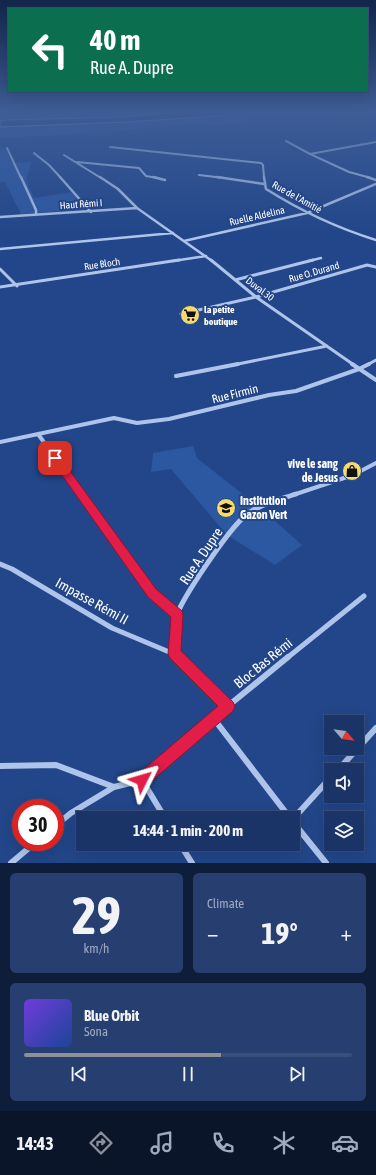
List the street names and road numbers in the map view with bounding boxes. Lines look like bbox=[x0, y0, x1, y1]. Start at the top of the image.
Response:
street label: Rue de l'Amitié bbox=[270, 179, 324, 215]
street label: Haut Rémi I bbox=[59, 197, 103, 211]
street label: Ruelle Aldelina bbox=[228, 204, 286, 228]
street label: Rue Bloch bbox=[83, 256, 121, 272]
street label: Rue O. Durand bbox=[288, 259, 341, 284]
street label: Duval 30 bbox=[244, 275, 277, 303]
street label: Rue Firmin bbox=[210, 381, 260, 407]
street label: Rue A. Dupre bbox=[176, 525, 226, 587]
street label: Impasse Rémi II bbox=[53, 574, 131, 628]
street label: Bloc Bas Rémi bbox=[231, 635, 295, 691]

